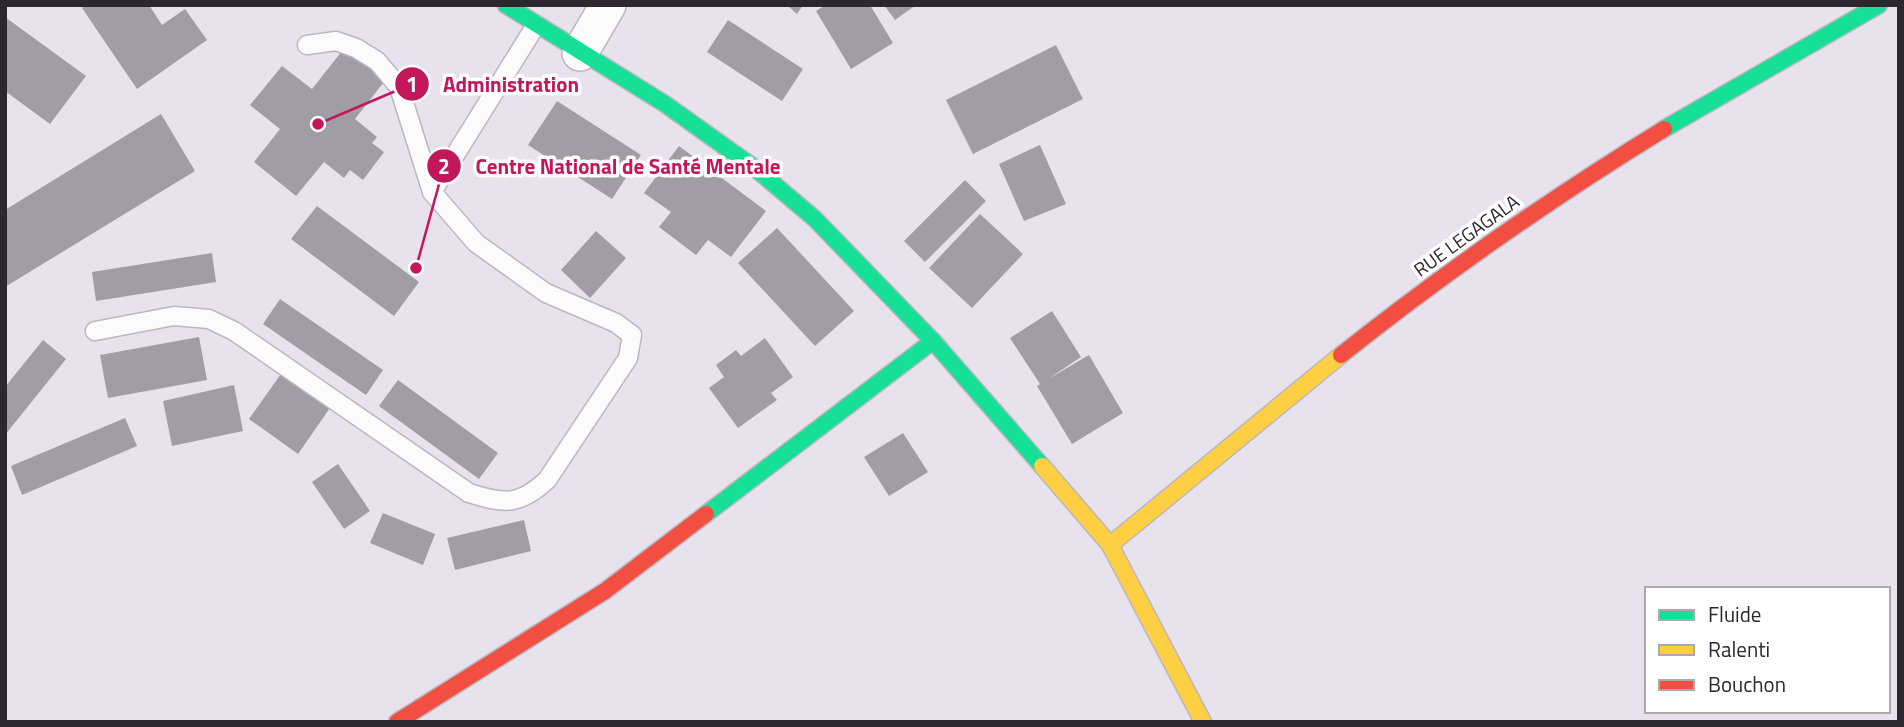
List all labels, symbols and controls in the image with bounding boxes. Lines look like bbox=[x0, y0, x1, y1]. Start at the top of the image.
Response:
callout: Administration bbox=[394, 63, 593, 105]
text: 1 bbox=[406, 68, 418, 100]
text: Administration bbox=[443, 68, 579, 100]
callout: Centre National de Santé Mentale bbox=[426, 145, 794, 187]
text: 2 bbox=[438, 150, 450, 182]
text: Centre National de Santé Mentale bbox=[475, 150, 781, 182]
street label: RUE LEGAGALA bbox=[1407, 187, 1525, 283]
legend bbox=[1645, 587, 1890, 713]
text: Fluide bbox=[1708, 598, 1761, 630]
text: Ralenti bbox=[1708, 633, 1770, 665]
text: Bouchon bbox=[1708, 668, 1786, 700]

